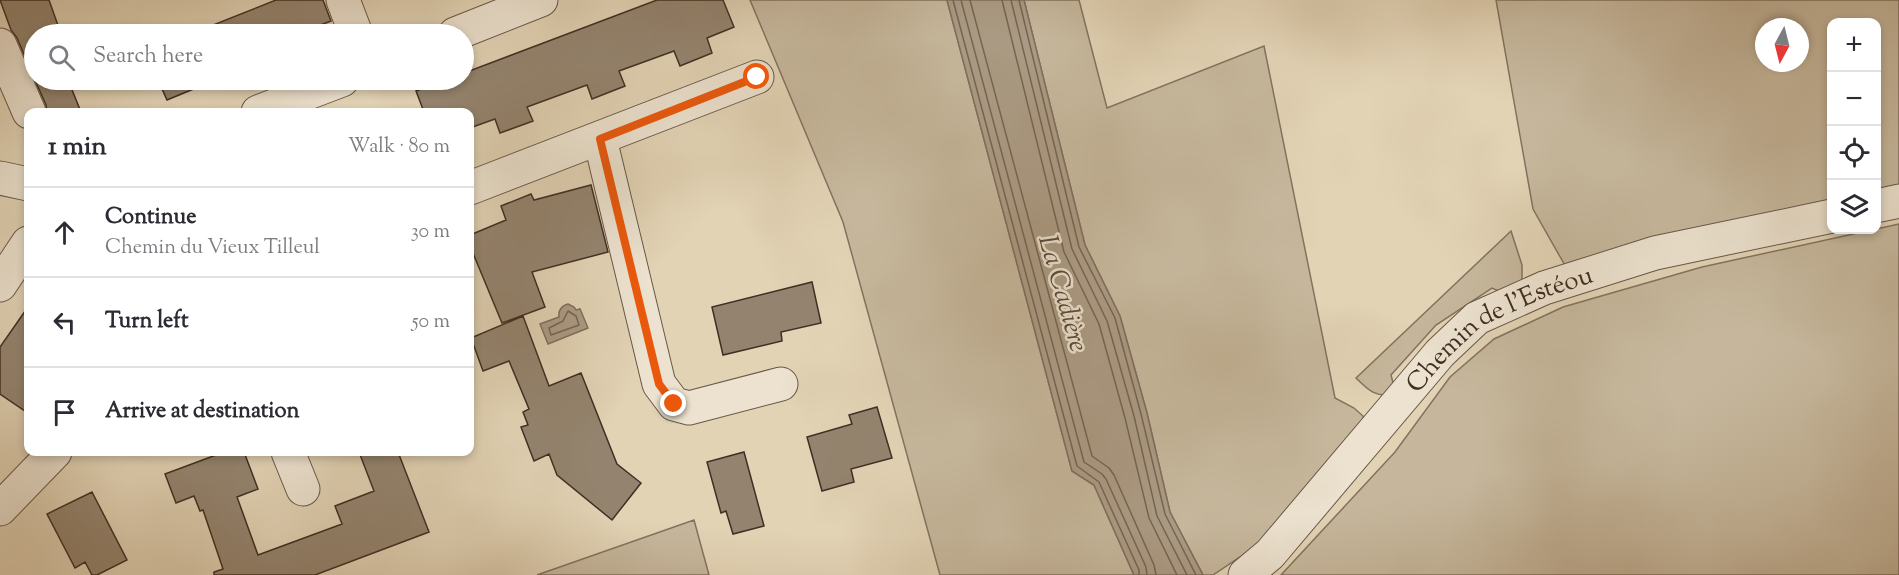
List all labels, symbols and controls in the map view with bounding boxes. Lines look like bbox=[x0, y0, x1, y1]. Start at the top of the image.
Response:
north arrow bbox=[1755, 18, 1809, 72]
map controls bbox=[1827, 18, 1881, 234]
button: + bbox=[1827, 18, 1881, 72]
search box bbox=[24, 24, 474, 90]
icon: search bbox=[45, 41, 78, 74]
text: Search here bbox=[93, 41, 203, 73]
route start bbox=[743, 63, 769, 89]
button: − bbox=[1827, 72, 1881, 126]
button: locate bbox=[1827, 126, 1881, 180]
text: 1 min bbox=[48, 129, 107, 166]
text: Walk · 80 m bbox=[348, 133, 450, 162]
button: layers bbox=[1827, 180, 1881, 234]
text: Continue bbox=[105, 202, 196, 234]
icon: ahead bbox=[48, 216, 81, 249]
text: 30 m bbox=[411, 218, 450, 247]
water label: La Cadière bbox=[1026, 231, 1097, 357]
text: Chemin du Vieux Tilleul bbox=[105, 234, 320, 263]
street label: Chemin de l'Estéou bbox=[1398, 258, 1598, 402]
icon: left bbox=[48, 306, 81, 339]
text: Turn left bbox=[105, 306, 188, 338]
text: 50 m bbox=[412, 308, 450, 337]
route end bbox=[660, 390, 686, 416]
icon: arrive bbox=[48, 396, 81, 429]
text: Arrive at destination bbox=[105, 396, 300, 428]

